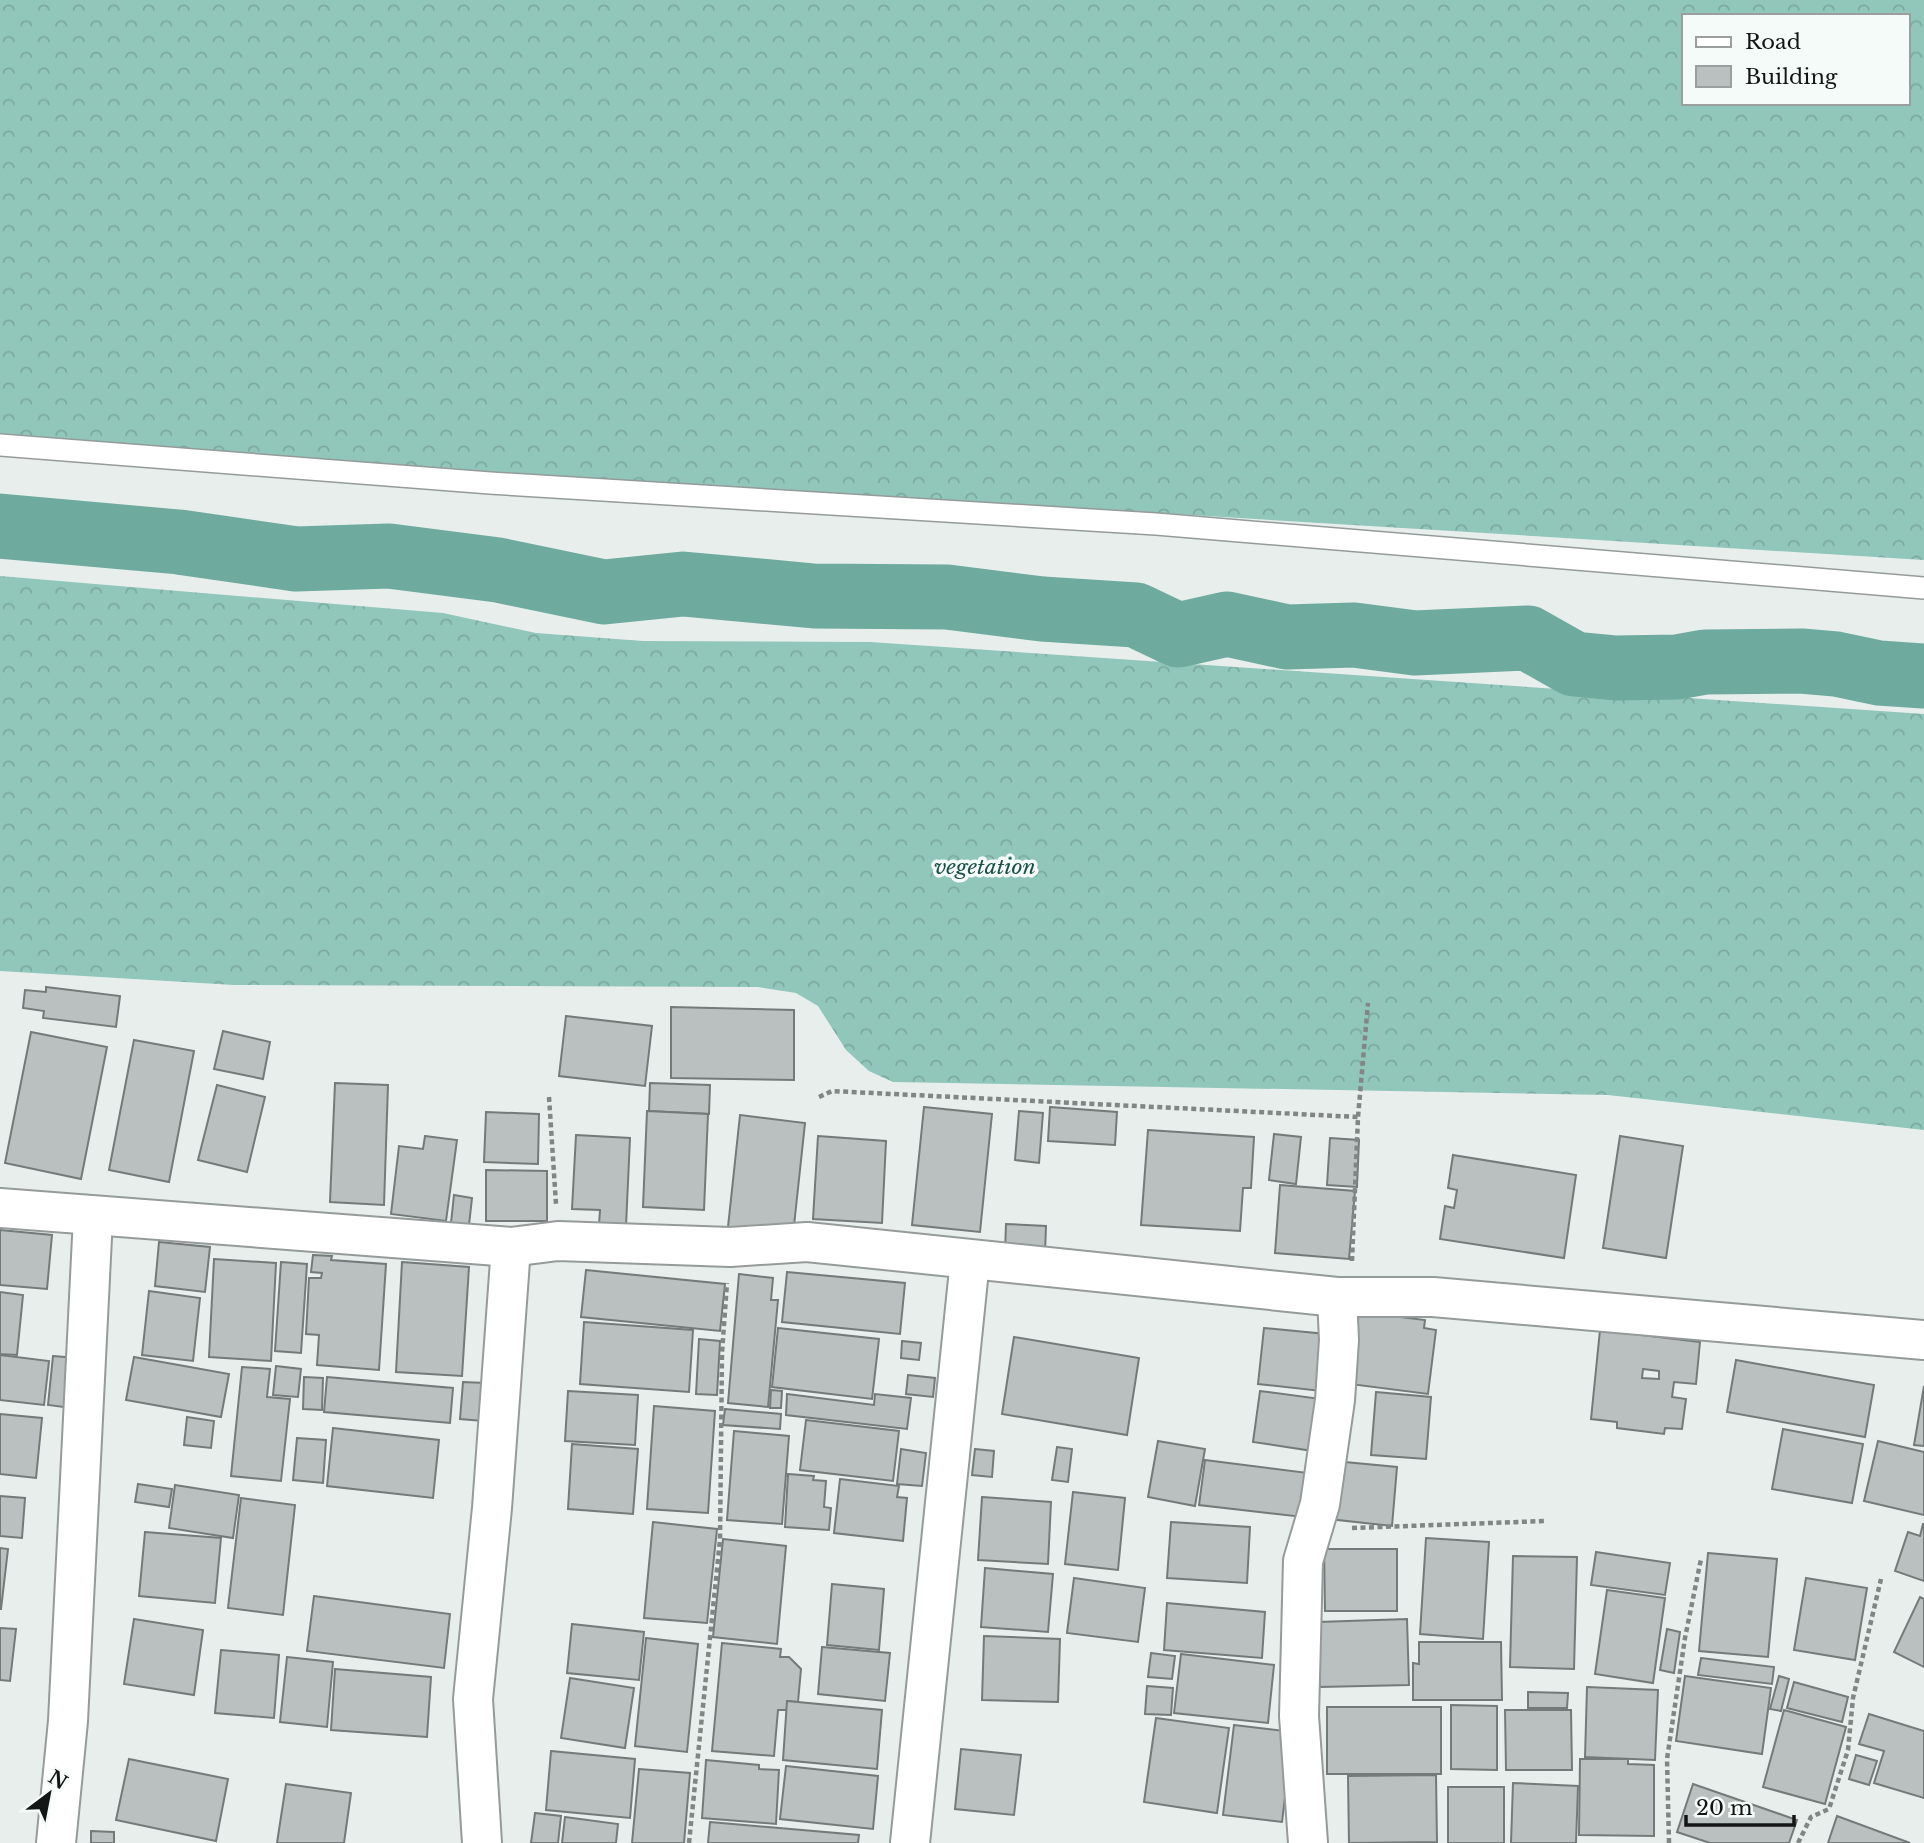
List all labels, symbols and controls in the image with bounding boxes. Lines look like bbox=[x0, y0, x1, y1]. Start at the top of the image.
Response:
legend bbox=[1682, 14, 1910, 105]
text: Road bbox=[1745, 29, 1801, 55]
text: Building bbox=[1745, 64, 1838, 90]
park label: vegetation bbox=[934, 854, 1036, 880]
north arrow bbox=[14, 1759, 84, 1829]
text: N bbox=[44, 1766, 72, 1795]
scale bar bbox=[1686, 1784, 1794, 1828]
text: 20 m bbox=[1696, 1795, 1753, 1821]

